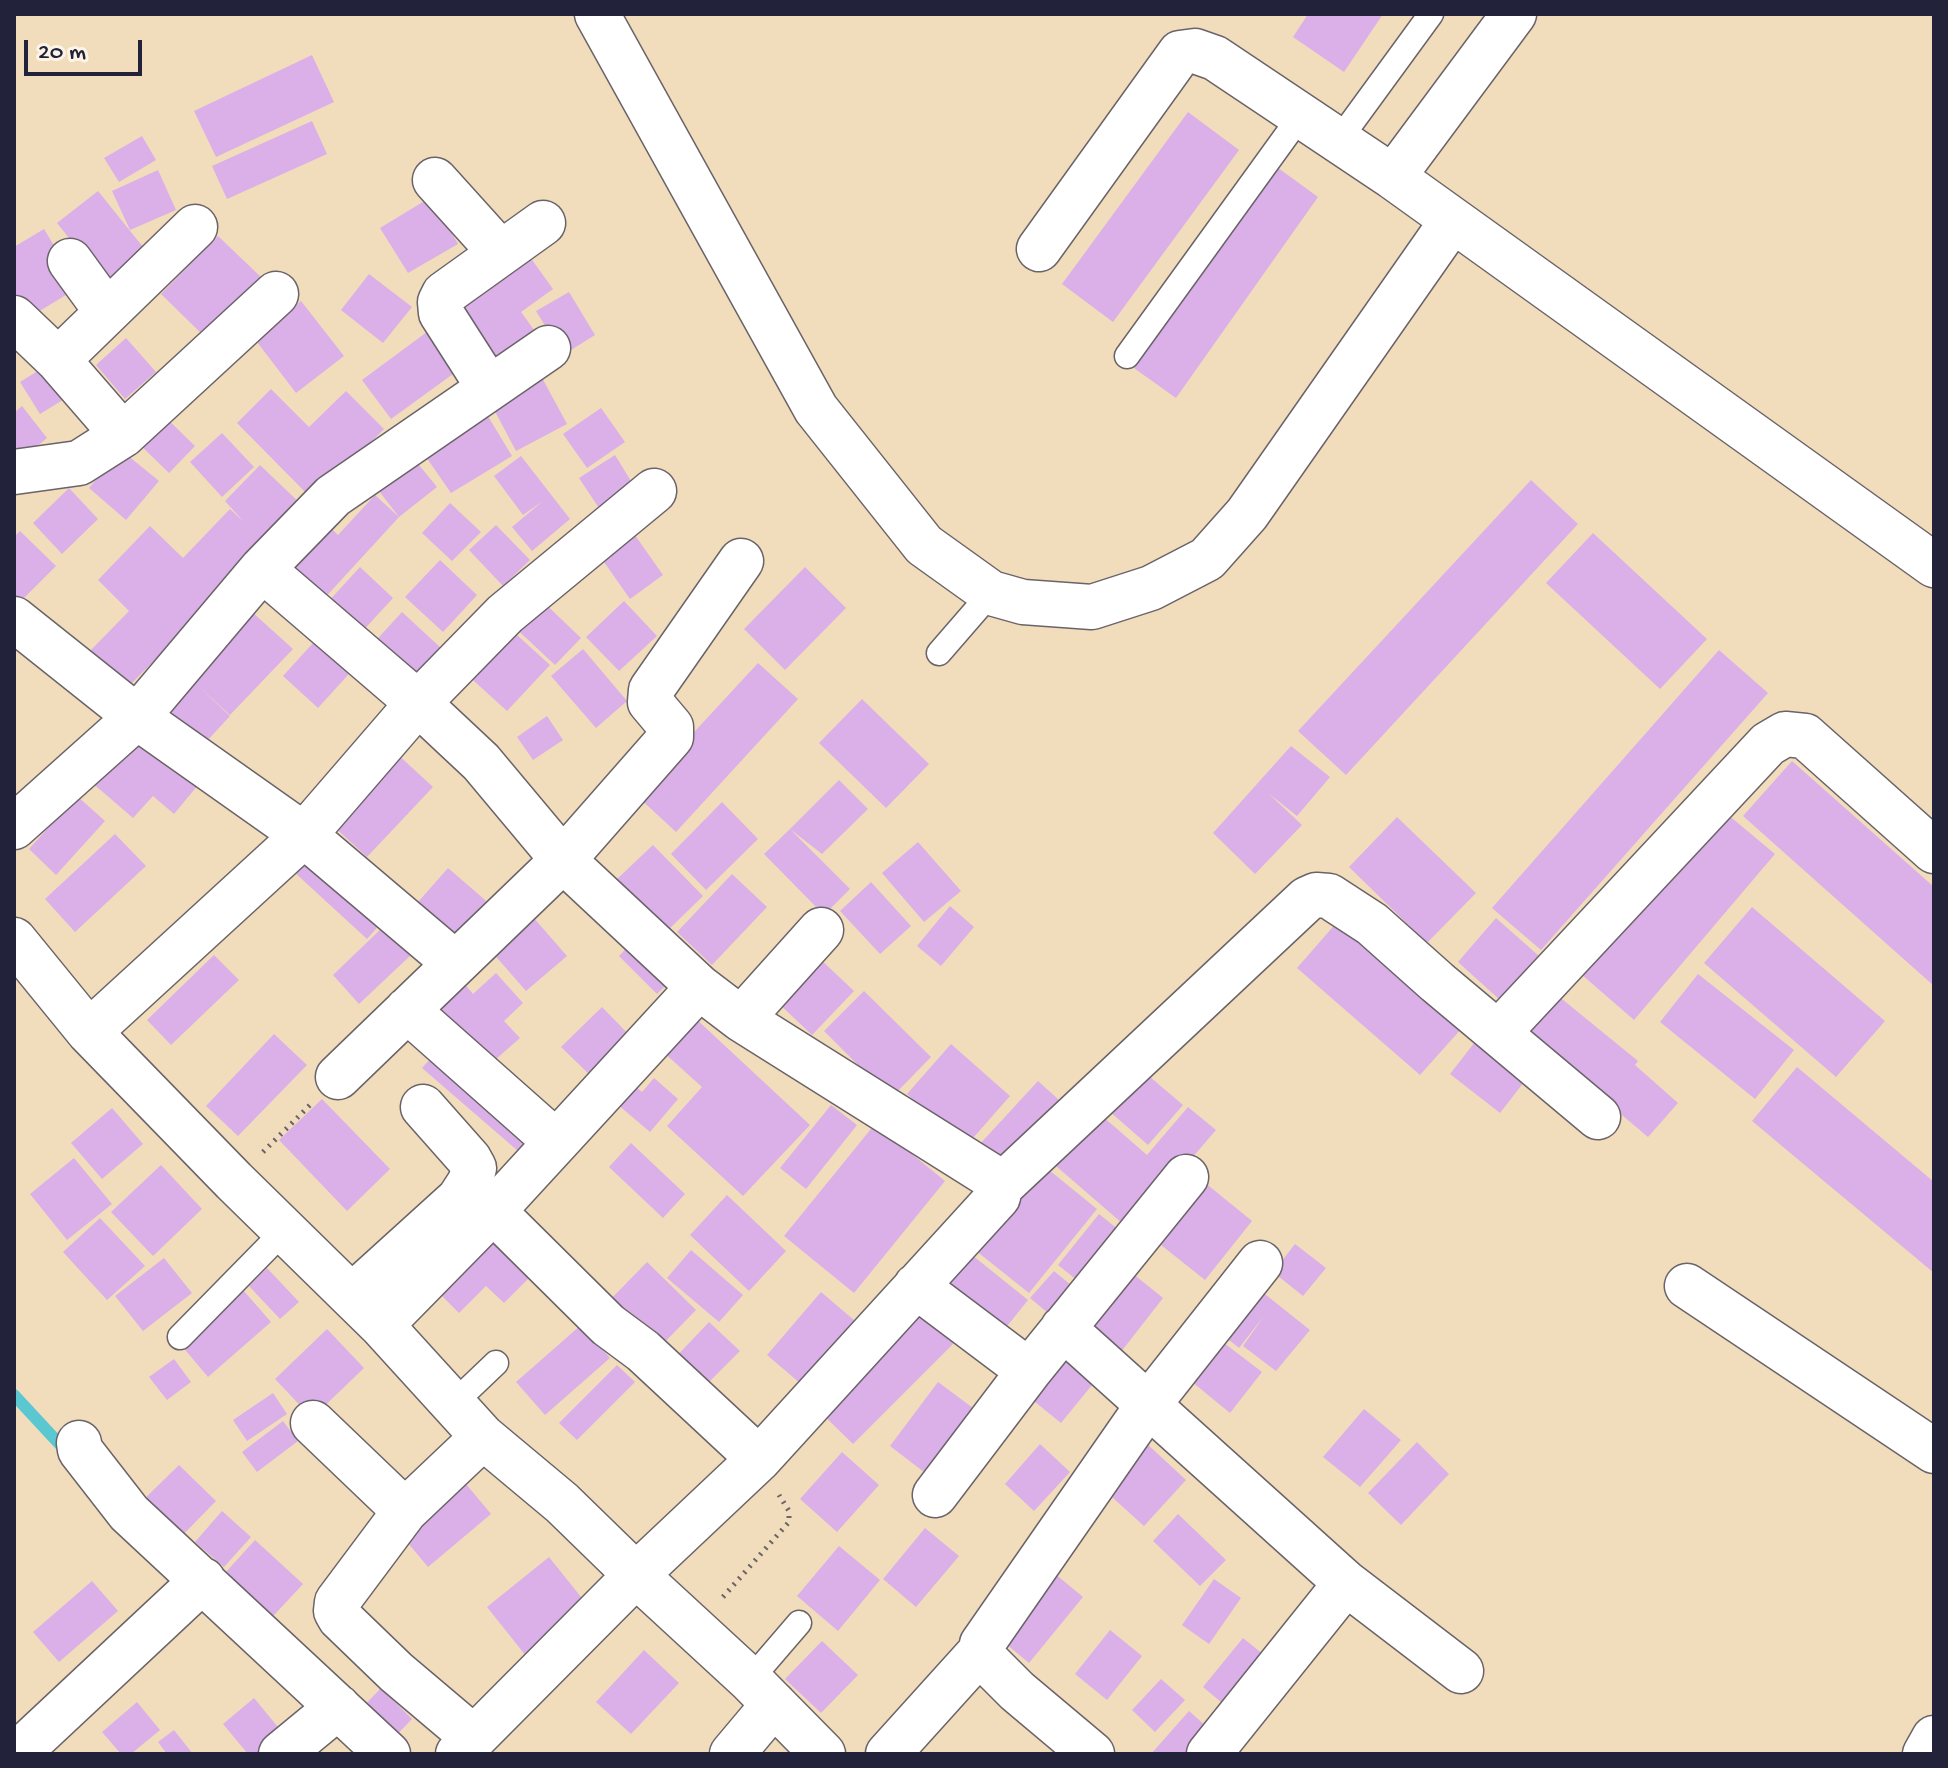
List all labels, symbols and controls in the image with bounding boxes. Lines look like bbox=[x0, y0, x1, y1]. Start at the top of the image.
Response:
scale bar bbox=[28, 24, 146, 74]
text: 20 m bbox=[38, 39, 86, 68]

